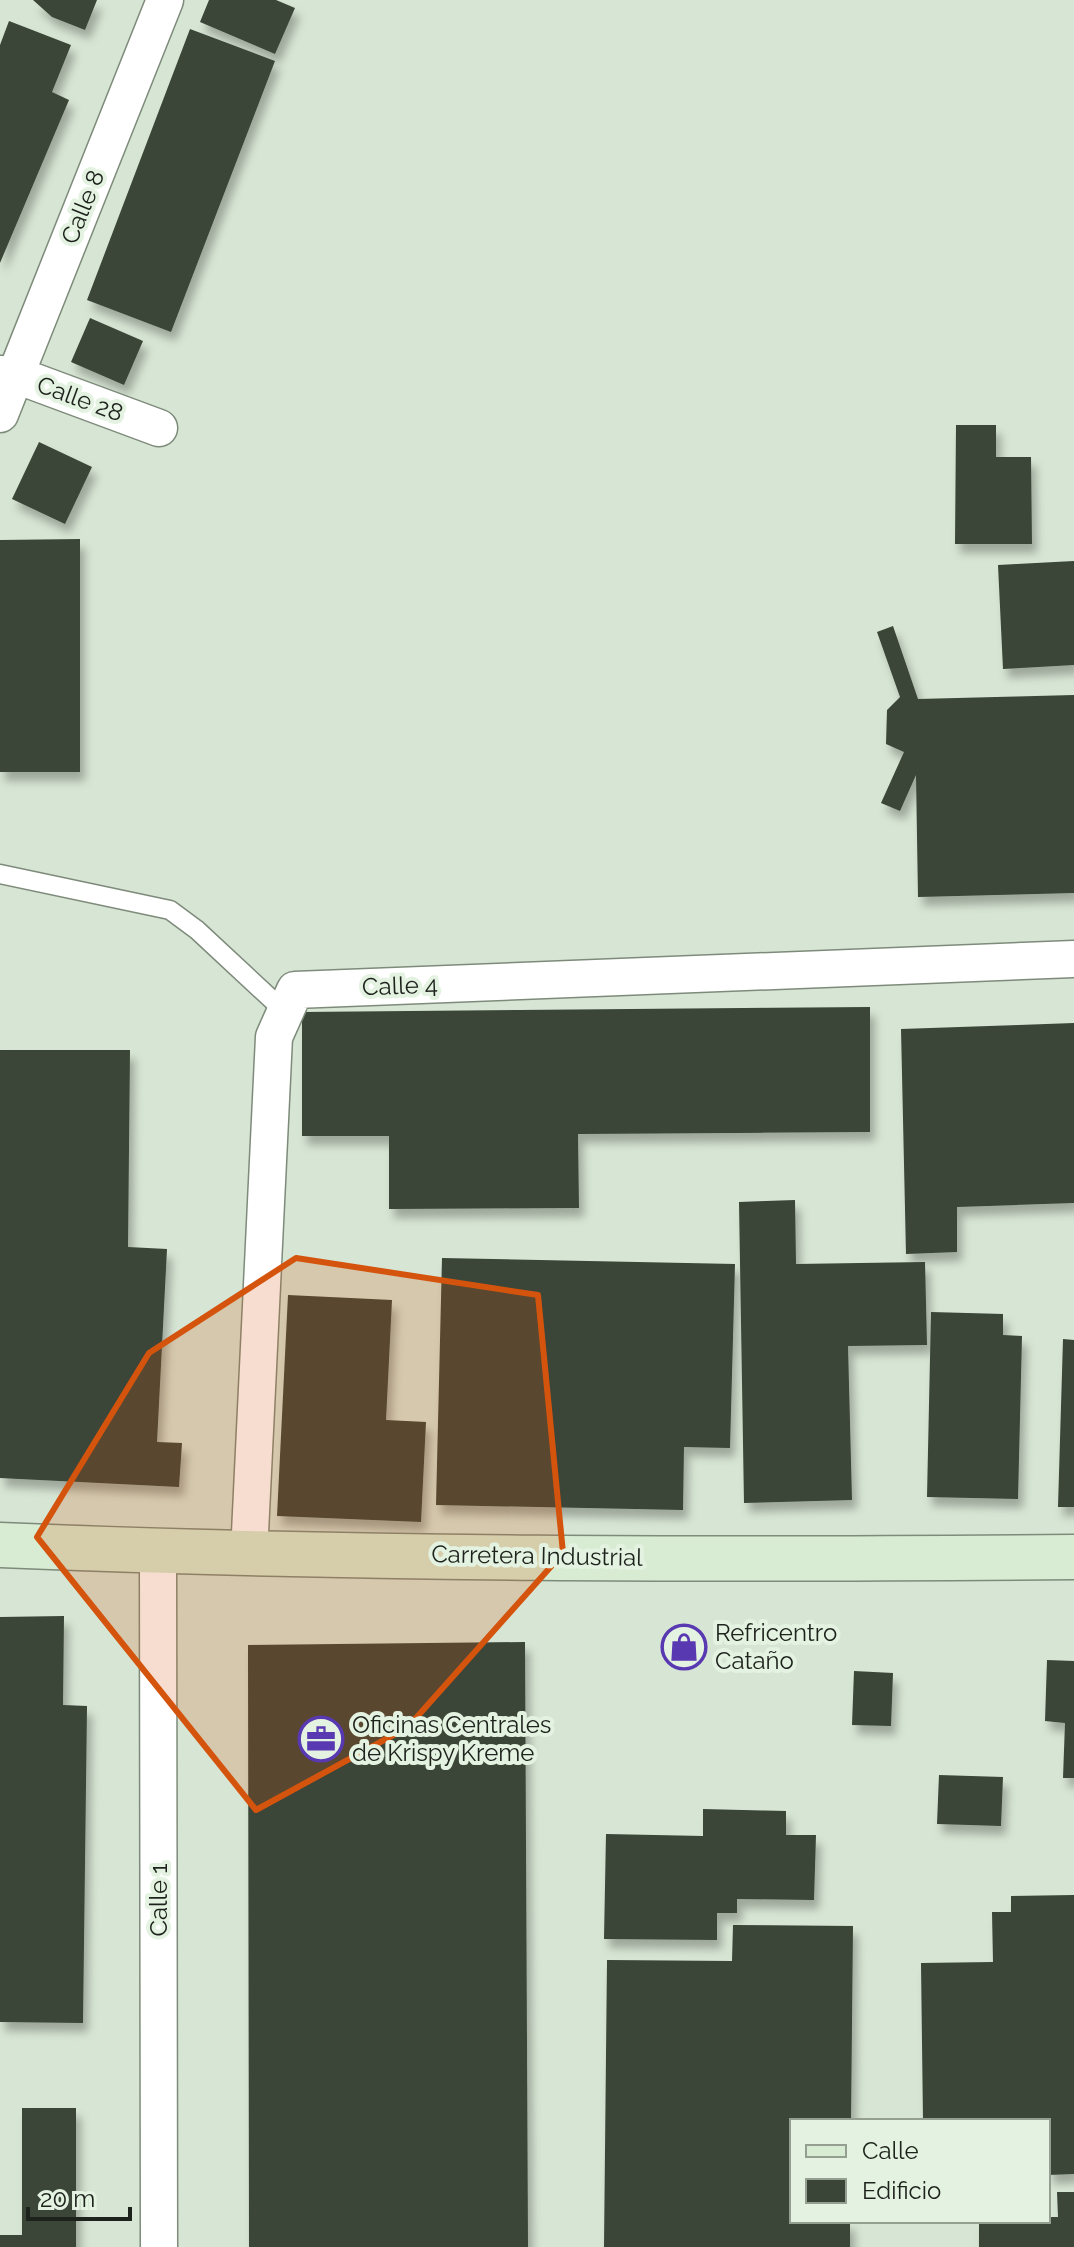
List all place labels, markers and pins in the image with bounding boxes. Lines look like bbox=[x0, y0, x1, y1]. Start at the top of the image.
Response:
place label: Refricentro Cataño bbox=[715, 1618, 837, 1675]
shop icon: Refricentro Cataño bbox=[660, 1623, 708, 1671]
place label: Oficinas Centrales de Krispy Kreme bbox=[352, 1710, 551, 1767]
office icon: Oficinas Centrales de Krispy Kreme bbox=[297, 1715, 345, 1763]

